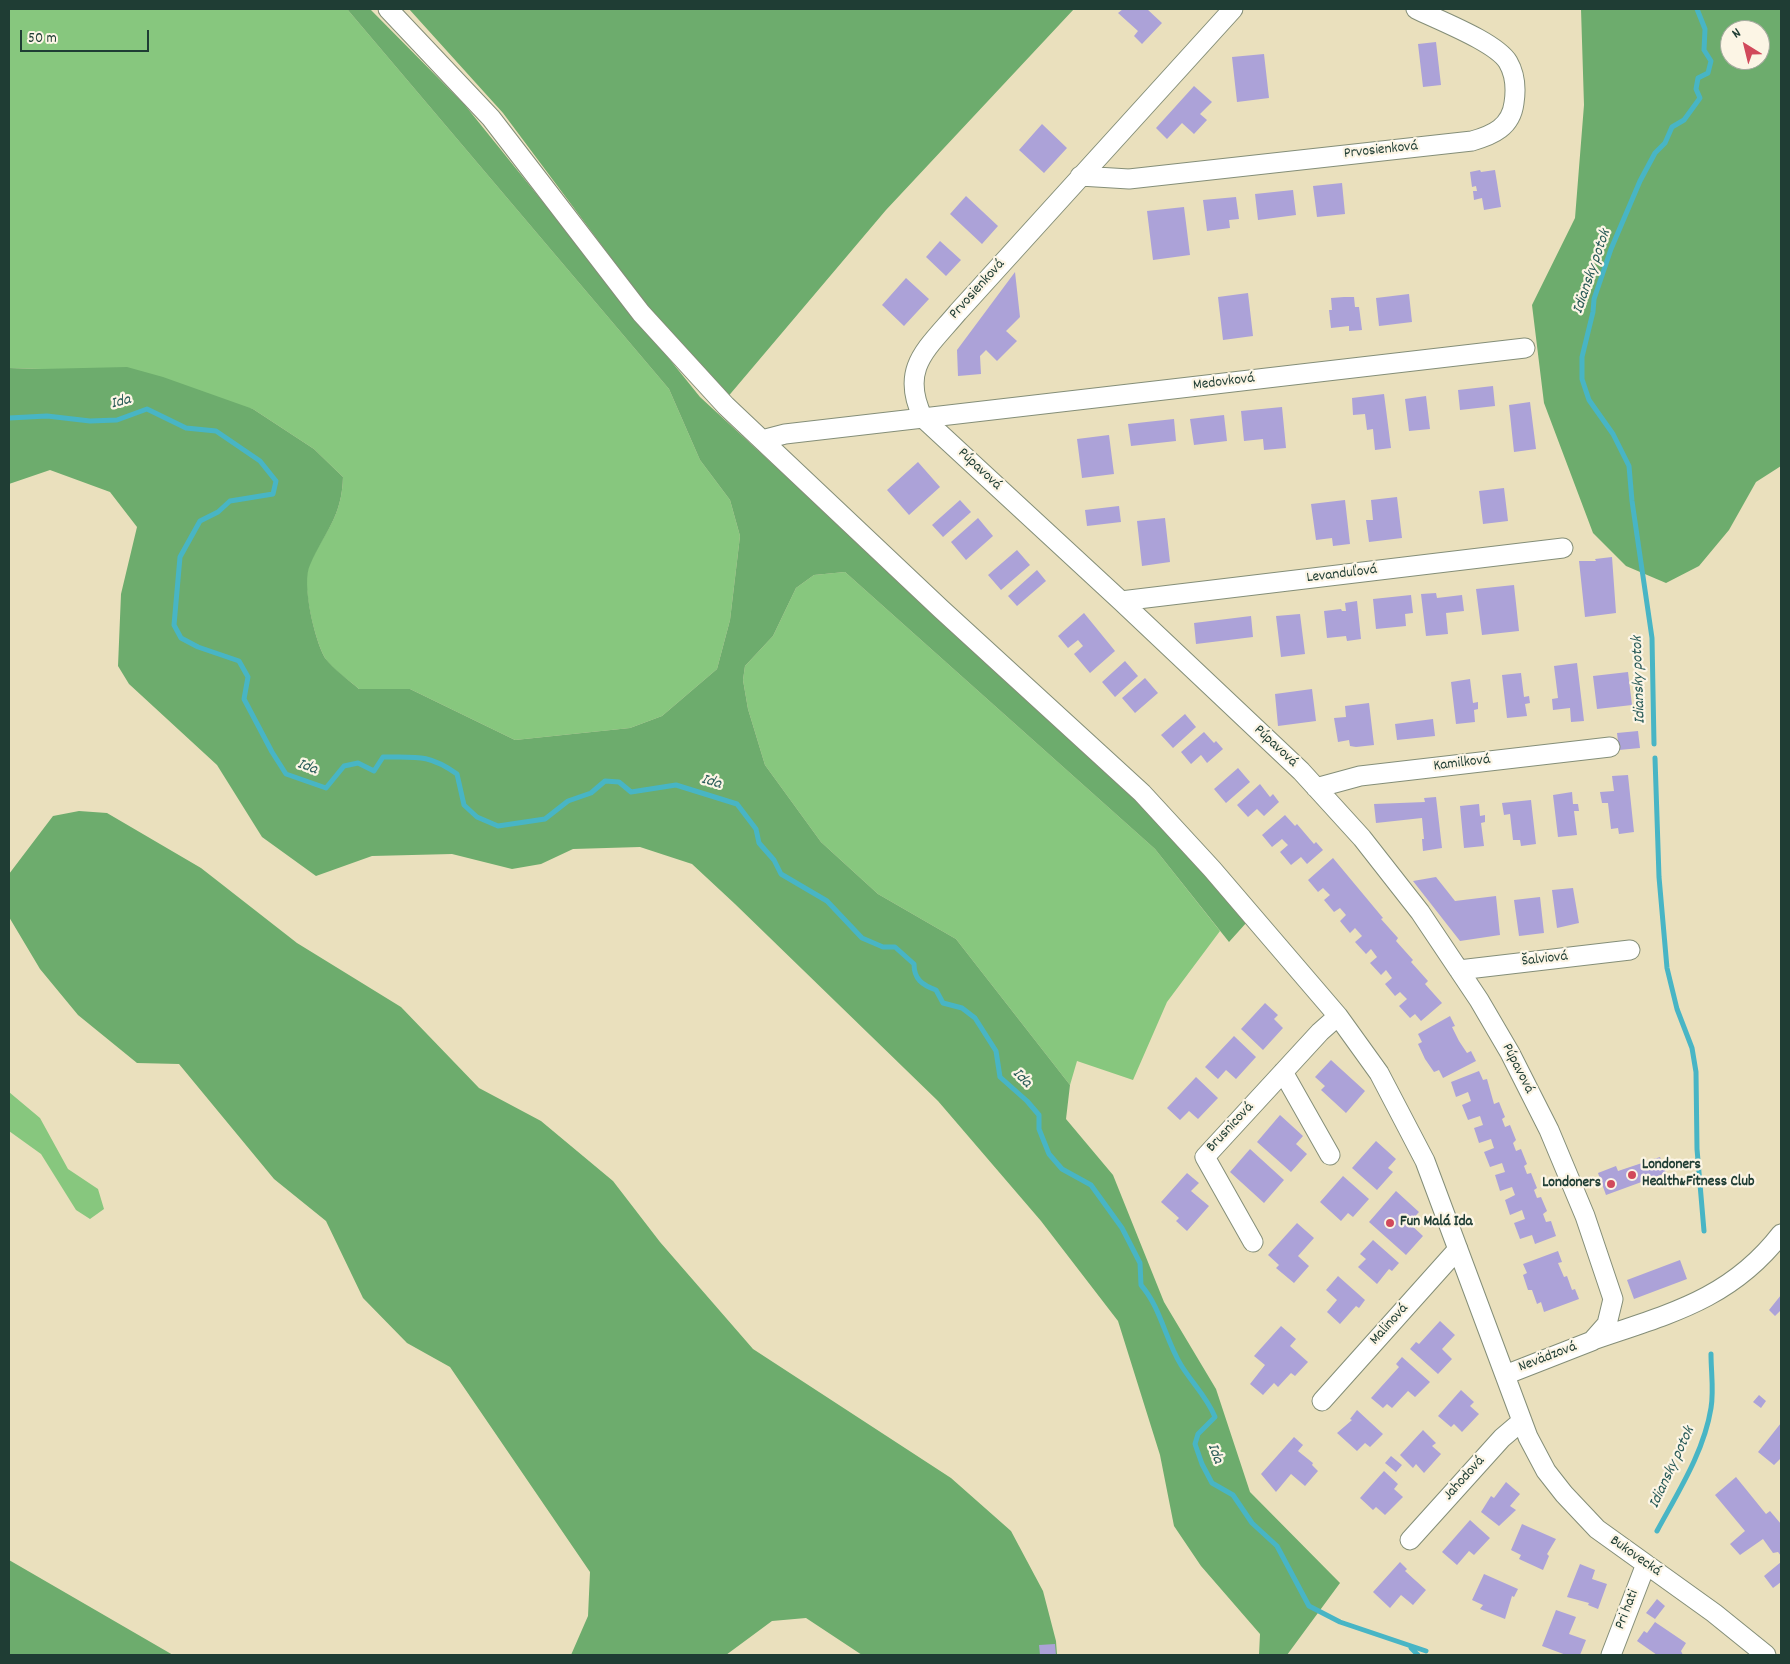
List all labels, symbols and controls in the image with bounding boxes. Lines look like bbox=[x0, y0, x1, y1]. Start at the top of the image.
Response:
scale bar bbox=[22, 20, 151, 52]
north arrow bbox=[1720, 20, 1770, 70]
text: N bbox=[1728, 24, 1745, 44]
text: 50 m bbox=[28, 28, 57, 50]
street label: Prvosienková bbox=[1343, 138, 1419, 164]
water label: Idiansky potok bbox=[1570, 227, 1616, 317]
street label: Prvosienková bbox=[946, 256, 1010, 324]
street label: Medovková bbox=[1192, 370, 1256, 396]
water label: Ida bbox=[109, 391, 133, 415]
street label: Púpavová bbox=[953, 445, 1005, 495]
street label: Levanduľová bbox=[1306, 562, 1378, 588]
water label: Idiansky potok bbox=[1629, 636, 1651, 724]
street label: Púpavová bbox=[1249, 722, 1301, 772]
street label: Kamilková bbox=[1433, 752, 1491, 776]
water label: Ida bbox=[294, 756, 320, 780]
water label: Ida bbox=[699, 771, 723, 795]
street label: Šalviová bbox=[1521, 948, 1569, 972]
street label: Púpavová bbox=[1497, 1041, 1537, 1097]
water label: Ida bbox=[1007, 1065, 1035, 1093]
street label: Brusnicová bbox=[1203, 1099, 1259, 1157]
place label: Londoners Health&Fitness Club bbox=[1642, 1157, 1754, 1192]
marker: Londoners Health&Fitness Club bbox=[1626, 1169, 1638, 1181]
place label: Londoners bbox=[1542, 1175, 1601, 1193]
marker: Londoners bbox=[1605, 1178, 1617, 1190]
place label: Fun Malá Ida bbox=[1400, 1214, 1473, 1232]
marker: Fun Malá Ida bbox=[1384, 1217, 1396, 1229]
street label: Malinová bbox=[1367, 1301, 1413, 1349]
street label: Nevädzová bbox=[1516, 1339, 1580, 1377]
water label: Idiansky potok bbox=[1646, 1424, 1700, 1512]
water label: Ida bbox=[1202, 1441, 1226, 1467]
street label: Jahodová bbox=[1440, 1453, 1490, 1505]
street label: Bukovecká bbox=[1606, 1533, 1664, 1581]
street label: Pri hati bbox=[1612, 1588, 1644, 1632]

